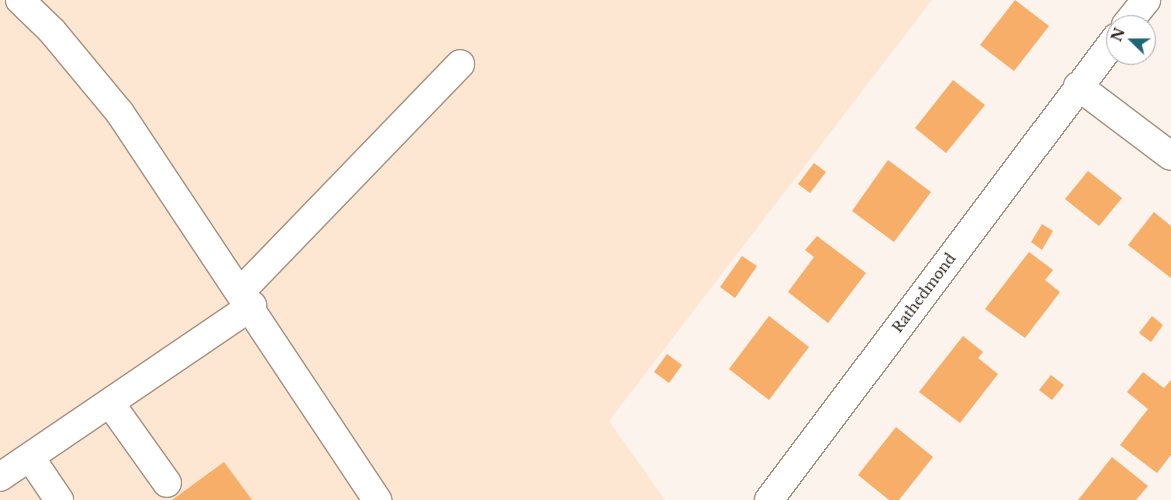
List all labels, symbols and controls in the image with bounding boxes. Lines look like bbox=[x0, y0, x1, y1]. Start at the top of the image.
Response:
north arrow bbox=[1106, 15, 1156, 65]
text: N bbox=[1107, 25, 1129, 44]
street label: Rathedmond bbox=[889, 250, 959, 336]

